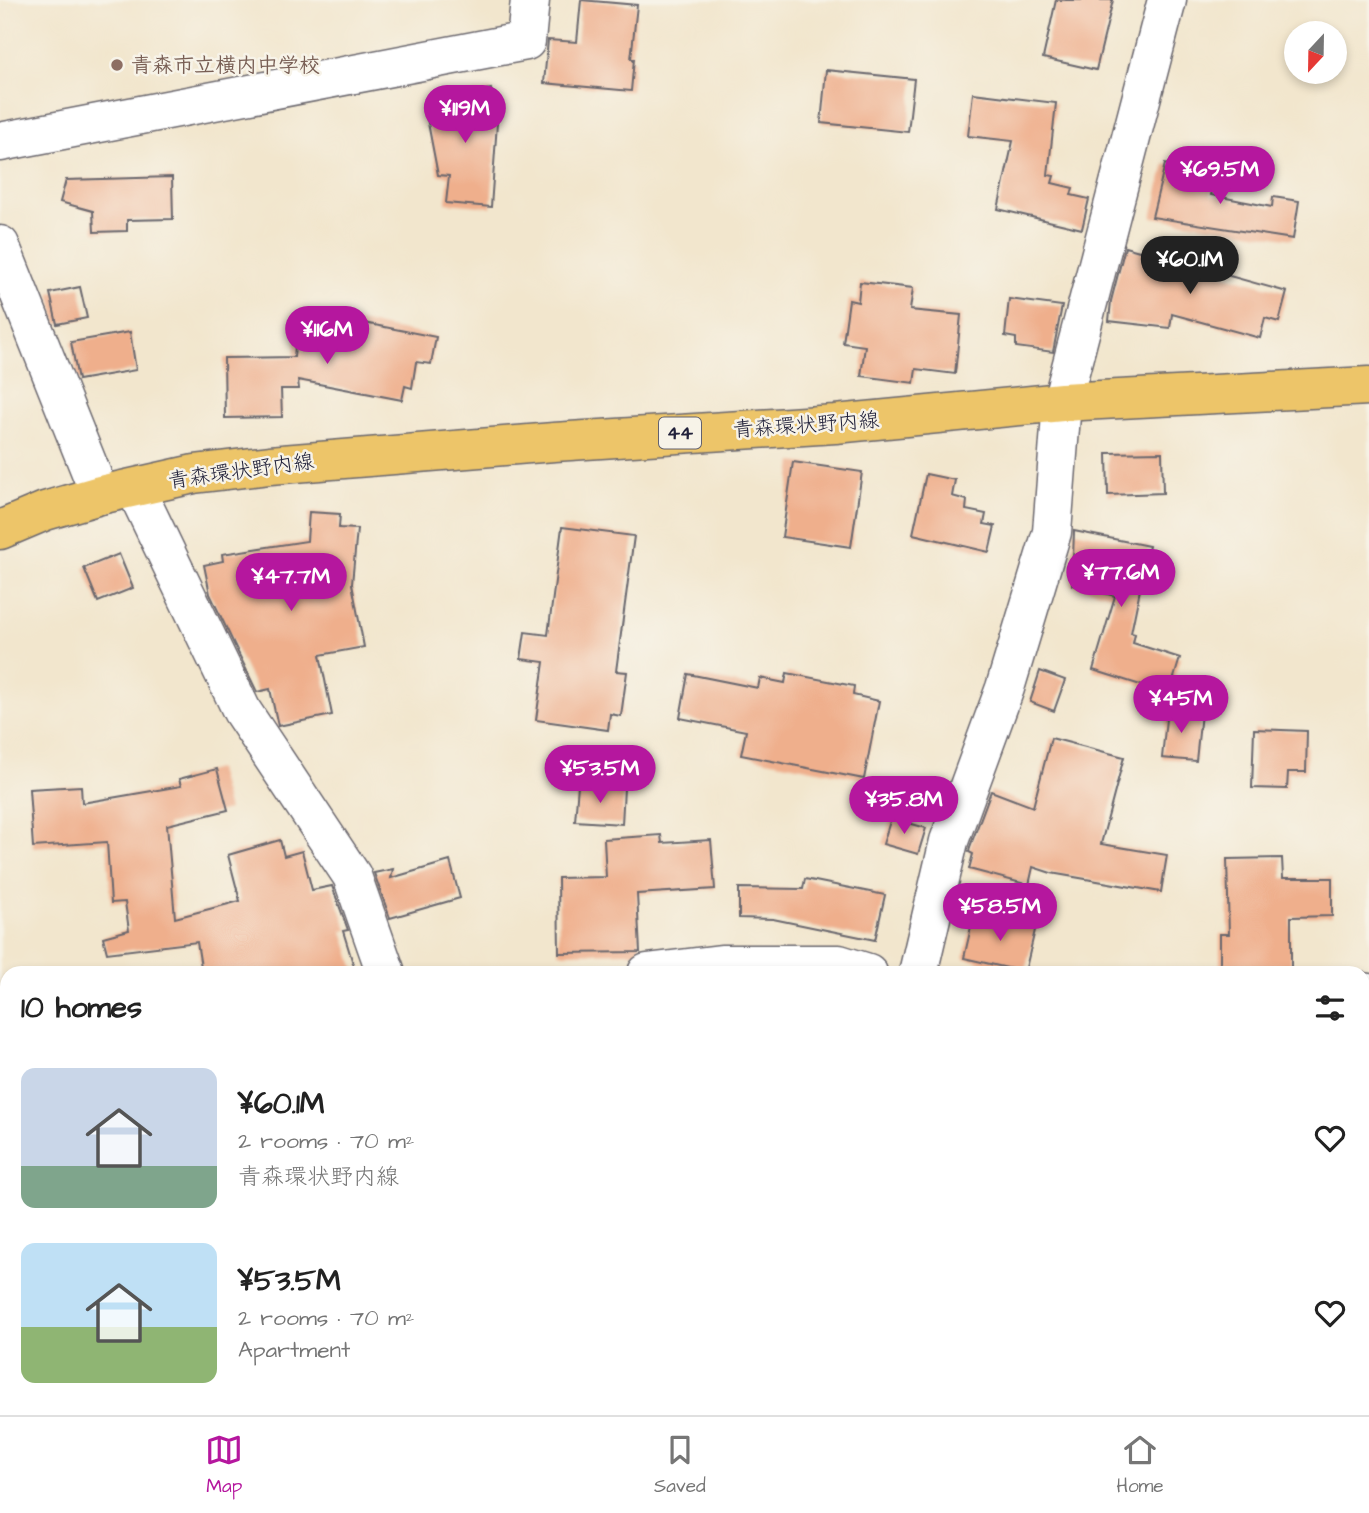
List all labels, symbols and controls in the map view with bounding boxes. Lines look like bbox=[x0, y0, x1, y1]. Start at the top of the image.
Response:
north arrow bbox=[1284, 21, 1348, 84]
map controls bbox=[1284, 21, 1347, 84]
place label: 青森市立横内中学校 bbox=[131, 51, 320, 80]
marker: 青森市立横内中学校 bbox=[109, 57, 125, 73]
pin: ¥119M bbox=[416, 86, 514, 145]
text: ¥119M bbox=[440, 92, 490, 124]
pin: ¥69.5M bbox=[1163, 146, 1277, 206]
text: ¥69.5M bbox=[1181, 153, 1259, 185]
pin: ¥60.1M bbox=[1133, 236, 1247, 296]
text: ¥60.1M bbox=[1157, 243, 1223, 275]
pin: ¥116M bbox=[278, 306, 376, 366]
text: ¥116M bbox=[301, 313, 353, 345]
street label: 青森環状野内線 bbox=[732, 405, 880, 445]
road number: 44 bbox=[659, 418, 701, 448]
street label: 青森環状野内線 bbox=[166, 446, 316, 496]
pin: ¥77.6M bbox=[1064, 550, 1178, 609]
pin: ¥47.7M bbox=[234, 554, 348, 613]
text: ¥77.6M bbox=[1082, 556, 1160, 588]
text: ¥47.7M bbox=[252, 560, 330, 592]
pin: ¥45M bbox=[1140, 676, 1222, 735]
text: ¥45M bbox=[1149, 682, 1213, 714]
pin: ¥53.5M bbox=[543, 746, 657, 805]
text: ¥53.5M bbox=[561, 752, 639, 784]
pin: ¥35.8M bbox=[847, 776, 961, 836]
text: ¥35.8M bbox=[865, 783, 943, 815]
pin: ¥58.5M bbox=[943, 884, 1057, 943]
text: ¥58.5M bbox=[959, 890, 1041, 922]
text: 10 homes bbox=[21, 987, 142, 1029]
icon: filters bbox=[1311, 989, 1349, 1027]
text: ¥60.1M bbox=[238, 1083, 325, 1125]
icon: home bbox=[77, 1096, 161, 1180]
icon: heart bbox=[1311, 1119, 1349, 1157]
text: 2 rooms · 70 m² bbox=[238, 1125, 414, 1157]
text: 青森環状野内線 bbox=[238, 1161, 399, 1193]
text: ¥53.5M bbox=[238, 1260, 341, 1302]
icon: home bbox=[77, 1271, 161, 1355]
icon: heart bbox=[1311, 1294, 1349, 1332]
text: 2 rooms · 70 m² bbox=[238, 1302, 414, 1334]
text: Apartment bbox=[238, 1334, 350, 1366]
tab: Map bbox=[205, 1431, 243, 1500]
tab: Saved bbox=[654, 1431, 706, 1500]
tab: Home bbox=[1116, 1431, 1164, 1500]

